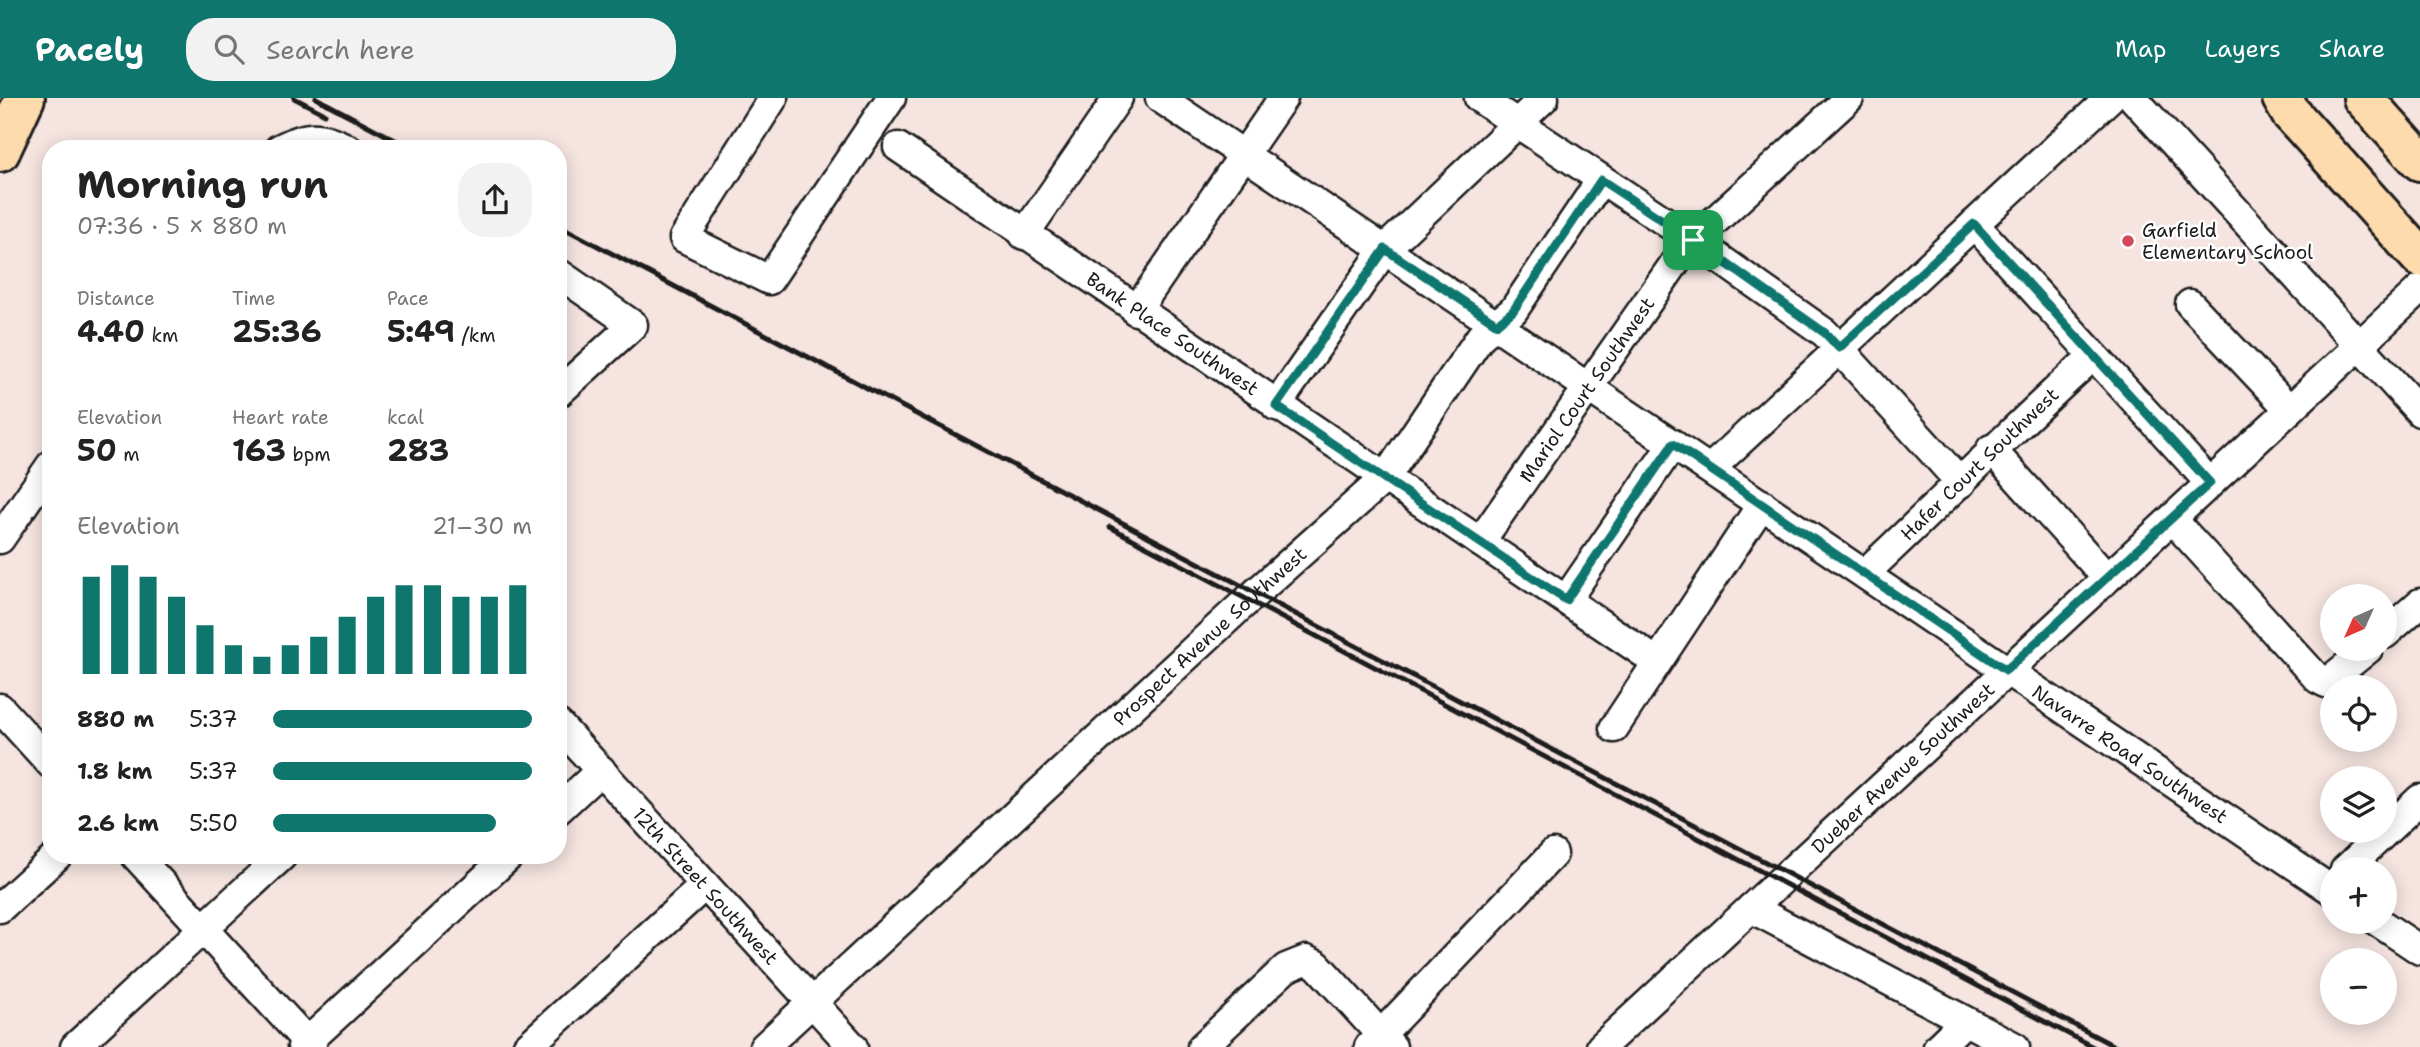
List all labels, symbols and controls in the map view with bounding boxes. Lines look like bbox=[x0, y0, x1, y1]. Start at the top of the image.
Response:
search box bbox=[186, 18, 676, 81]
text: Pacely bbox=[35, 27, 144, 72]
icon: search bbox=[210, 30, 248, 68]
text: Search here bbox=[266, 32, 415, 67]
text: Map bbox=[2115, 33, 2166, 65]
text: Layers bbox=[2204, 33, 2281, 65]
text: Share bbox=[2319, 33, 2385, 65]
text: Morning run bbox=[77, 159, 328, 210]
button: share bbox=[458, 163, 532, 237]
pin bbox=[1663, 210, 1723, 270]
text: 07:36 · 5 × 880 m bbox=[77, 211, 287, 241]
place label: Garfield Elementary School bbox=[2142, 218, 2313, 265]
icon: arrive bbox=[1674, 221, 1712, 259]
marker: Garfield Elementary School bbox=[2120, 233, 2136, 249]
street label: Bank Place Southwest bbox=[1081, 266, 1264, 401]
text: Distance bbox=[77, 286, 155, 311]
text: Time bbox=[232, 286, 276, 311]
text: Pace bbox=[387, 286, 429, 311]
street label: Mariol Court Southwest bbox=[1514, 292, 1660, 487]
text: 4.40 bbox=[77, 311, 145, 352]
text: 25:36 bbox=[232, 311, 322, 352]
text: 5:49 bbox=[387, 311, 455, 352]
text: km bbox=[145, 323, 178, 348]
text: /km bbox=[455, 323, 496, 348]
street label: Hafer Court Southwest bbox=[1895, 382, 2064, 546]
text: Elevation bbox=[77, 405, 162, 430]
text: Heart rate bbox=[232, 405, 329, 430]
text: kcal bbox=[387, 405, 424, 430]
text: 50 bbox=[77, 430, 117, 471]
text: 163 bbox=[232, 430, 286, 471]
text: 283 bbox=[387, 430, 449, 471]
text: m bbox=[117, 442, 140, 467]
text: bpm bbox=[286, 442, 331, 467]
text: Elevation bbox=[77, 511, 180, 541]
text: 21–30 m bbox=[432, 511, 532, 541]
street label: Prospect Avenue Southwest bbox=[1108, 542, 1312, 731]
north arrow bbox=[2320, 584, 2398, 662]
map controls bbox=[2320, 584, 2397, 1025]
button: locate bbox=[2320, 675, 2397, 752]
street label: Dueber Avenue Southwest bbox=[1806, 677, 2000, 859]
street label: Navarre Road Southwest bbox=[2027, 679, 2232, 829]
text: 880 m bbox=[77, 704, 154, 734]
text: 5:37 bbox=[189, 704, 238, 734]
text: 1.8 km bbox=[77, 756, 152, 786]
text: 5:37 bbox=[189, 756, 238, 786]
button: layers bbox=[2320, 766, 2397, 843]
street label: 12th Street Southwest bbox=[627, 802, 784, 970]
text: 2.6 km bbox=[77, 808, 159, 838]
text: 5:50 bbox=[189, 808, 238, 838]
button: + bbox=[2320, 857, 2397, 934]
button: − bbox=[2320, 948, 2397, 1025]

